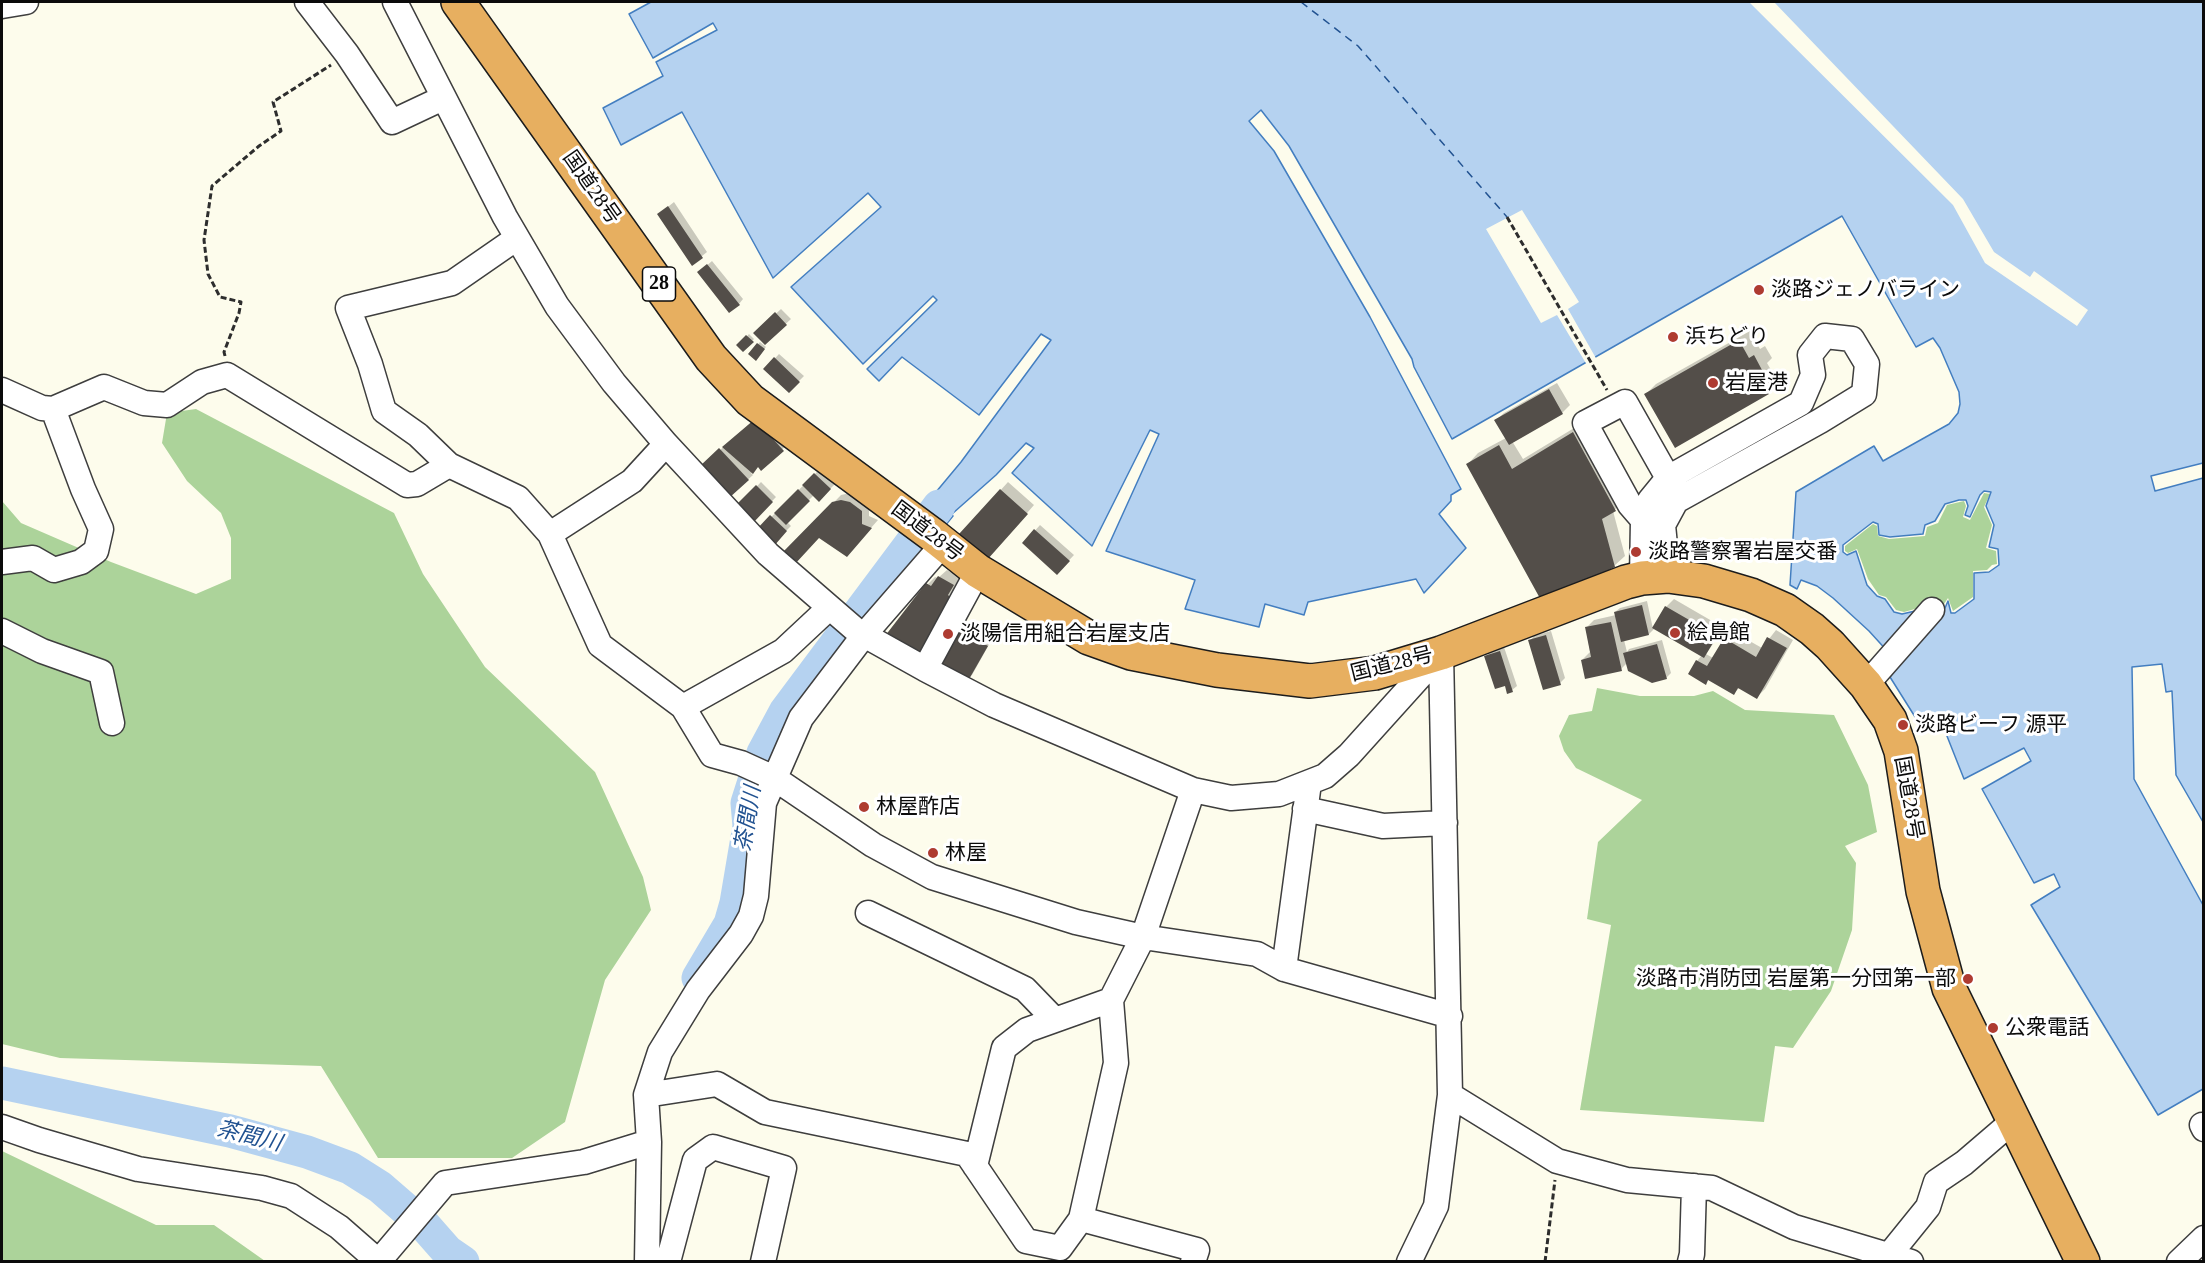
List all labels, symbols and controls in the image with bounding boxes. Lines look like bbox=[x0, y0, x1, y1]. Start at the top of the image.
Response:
street label: 国道28号 bbox=[557, 146, 625, 230]
road number: 28 bbox=[642, 267, 676, 301]
place label: 淡路ジェノバライン bbox=[1771, 277, 1960, 303]
marker: 淡路ジェノバライン bbox=[1752, 283, 1766, 297]
place label: 浜ちどり bbox=[1685, 324, 1769, 350]
marker: 浜ちどり bbox=[1666, 330, 1680, 344]
place label: 岩屋港 bbox=[1725, 370, 1788, 396]
marker: 岩屋港 bbox=[1706, 376, 1720, 390]
street label: 国道28号 bbox=[886, 497, 968, 567]
place label: 淡路警察署岩屋交番 bbox=[1648, 539, 1837, 565]
marker: 淡路警察署岩屋交番 bbox=[1629, 545, 1643, 559]
place label: 絵島館 bbox=[1687, 620, 1750, 646]
place label: 淡陽信用組合岩屋支店 bbox=[960, 621, 1170, 647]
marker: 絵島館 bbox=[1668, 626, 1682, 640]
marker: 淡陽信用組合岩屋支店 bbox=[941, 627, 955, 641]
street label: 国道28号 bbox=[1348, 643, 1436, 687]
place label: 淡路ビーフ 源平 bbox=[1915, 712, 2067, 738]
marker: 淡路ビーフ 源平 bbox=[1896, 718, 1910, 732]
street label: 国道28号 bbox=[1888, 754, 1928, 842]
water label: 茶間川 bbox=[731, 784, 767, 854]
place label: 林屋酢店 bbox=[876, 794, 960, 820]
marker: 林屋酢店 bbox=[857, 800, 871, 814]
place label: 林屋 bbox=[945, 840, 987, 866]
marker: 林屋 bbox=[926, 846, 940, 860]
place label: 淡路市消防団 岩屋第一分団第一部 bbox=[1636, 966, 1956, 992]
marker: 淡路市消防団 岩屋第一分団第一部 bbox=[1961, 972, 1975, 986]
place label: 公衆電話 bbox=[2005, 1015, 2089, 1041]
marker: 公衆電話 bbox=[1986, 1021, 2000, 1035]
water label: 茶間川 bbox=[214, 1116, 284, 1158]

